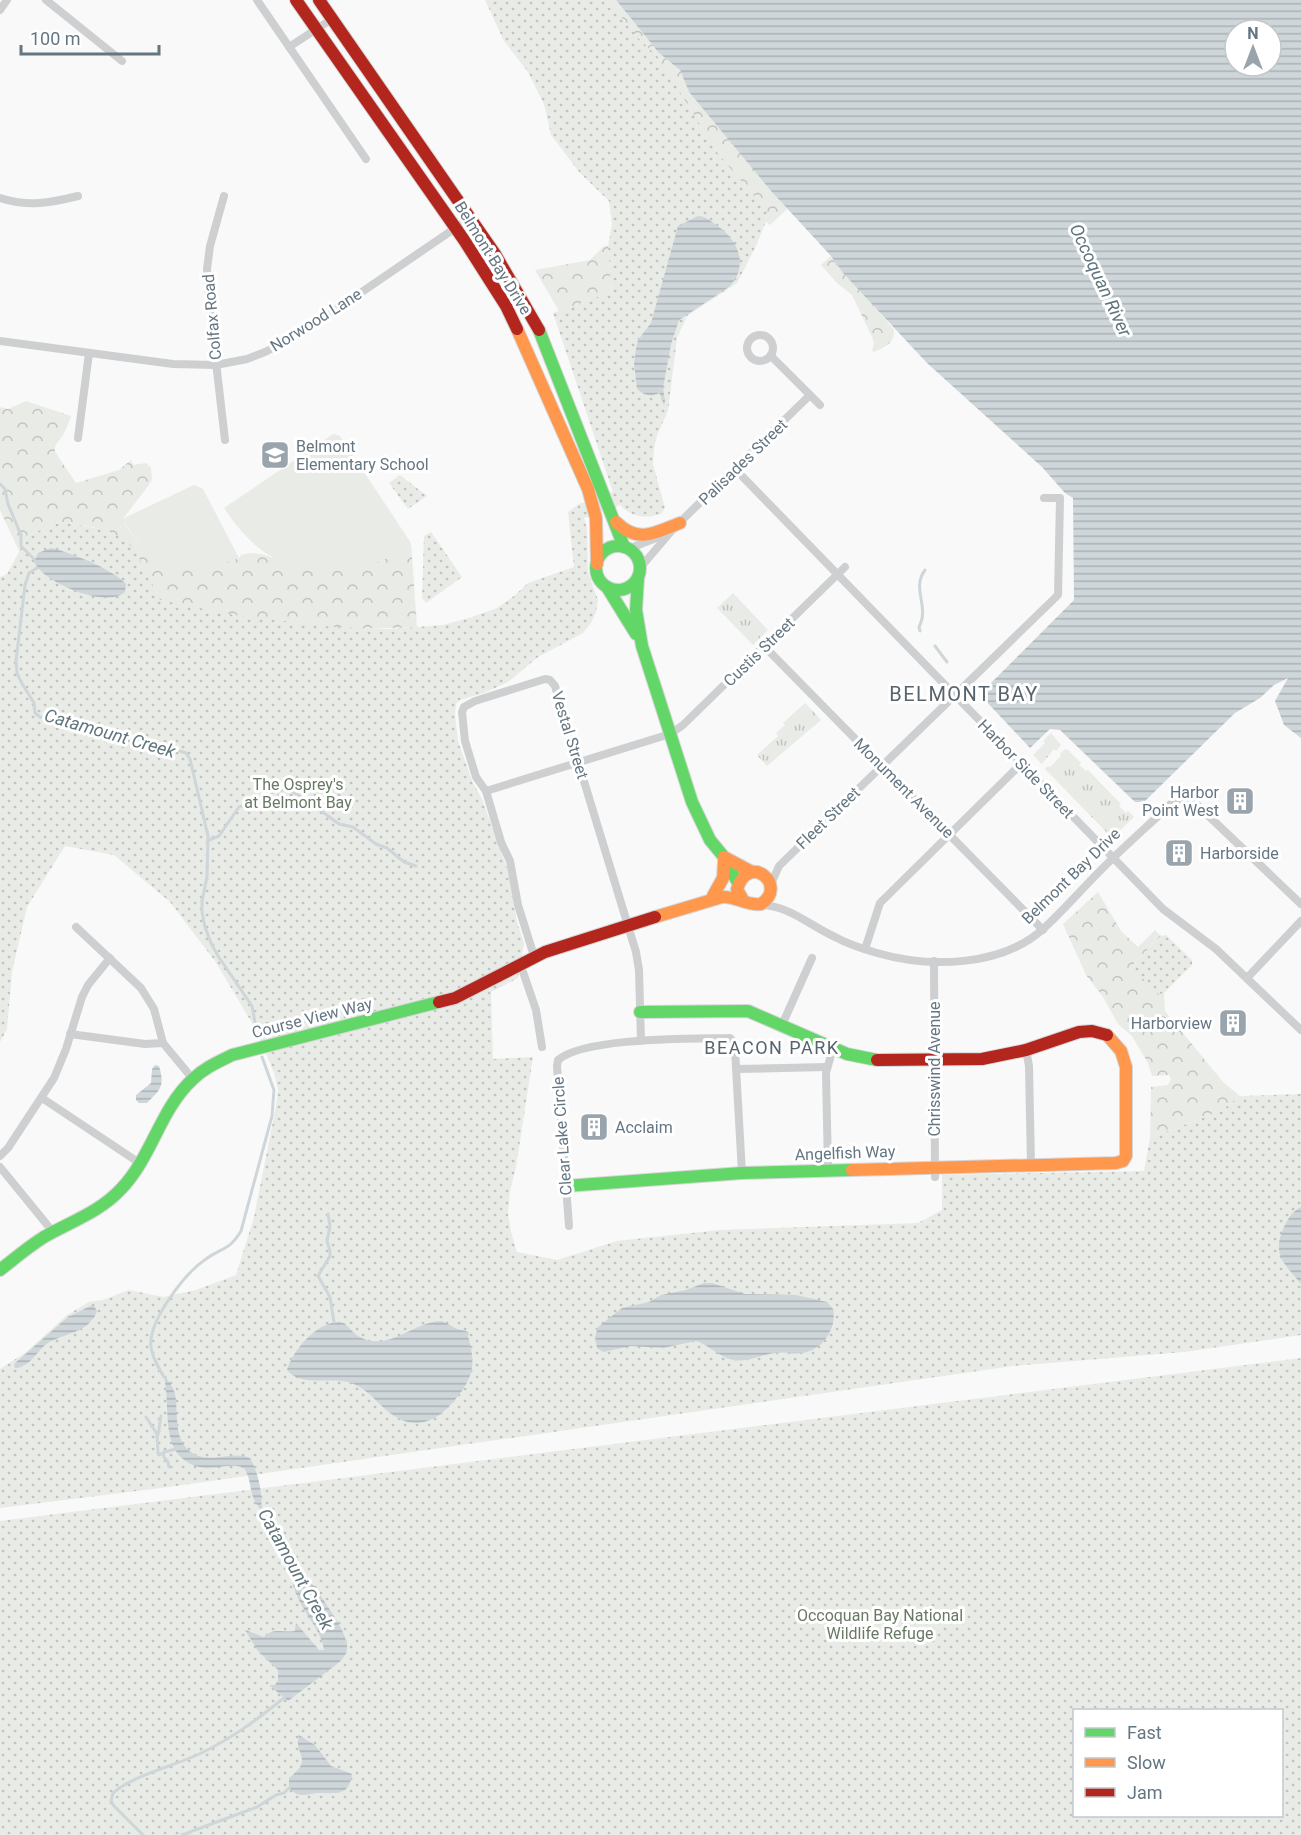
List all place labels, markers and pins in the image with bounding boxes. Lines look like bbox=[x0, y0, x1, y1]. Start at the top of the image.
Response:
place label: Belmont Elementary School bbox=[296, 437, 429, 474]
school or university icon: Belmont Elementary School bbox=[259, 439, 291, 471]
place label: Harbor Point West bbox=[1142, 783, 1220, 820]
building icon: Harbor Point West bbox=[1224, 785, 1256, 817]
building icon: Harborside bbox=[1163, 837, 1195, 869]
place label: Harborside bbox=[1200, 844, 1279, 863]
building icon: Harborview bbox=[1217, 1007, 1249, 1039]
place label: Harborview bbox=[1131, 1014, 1212, 1033]
building icon: Acclaim bbox=[578, 1111, 610, 1143]
place label: Acclaim bbox=[615, 1118, 673, 1137]

